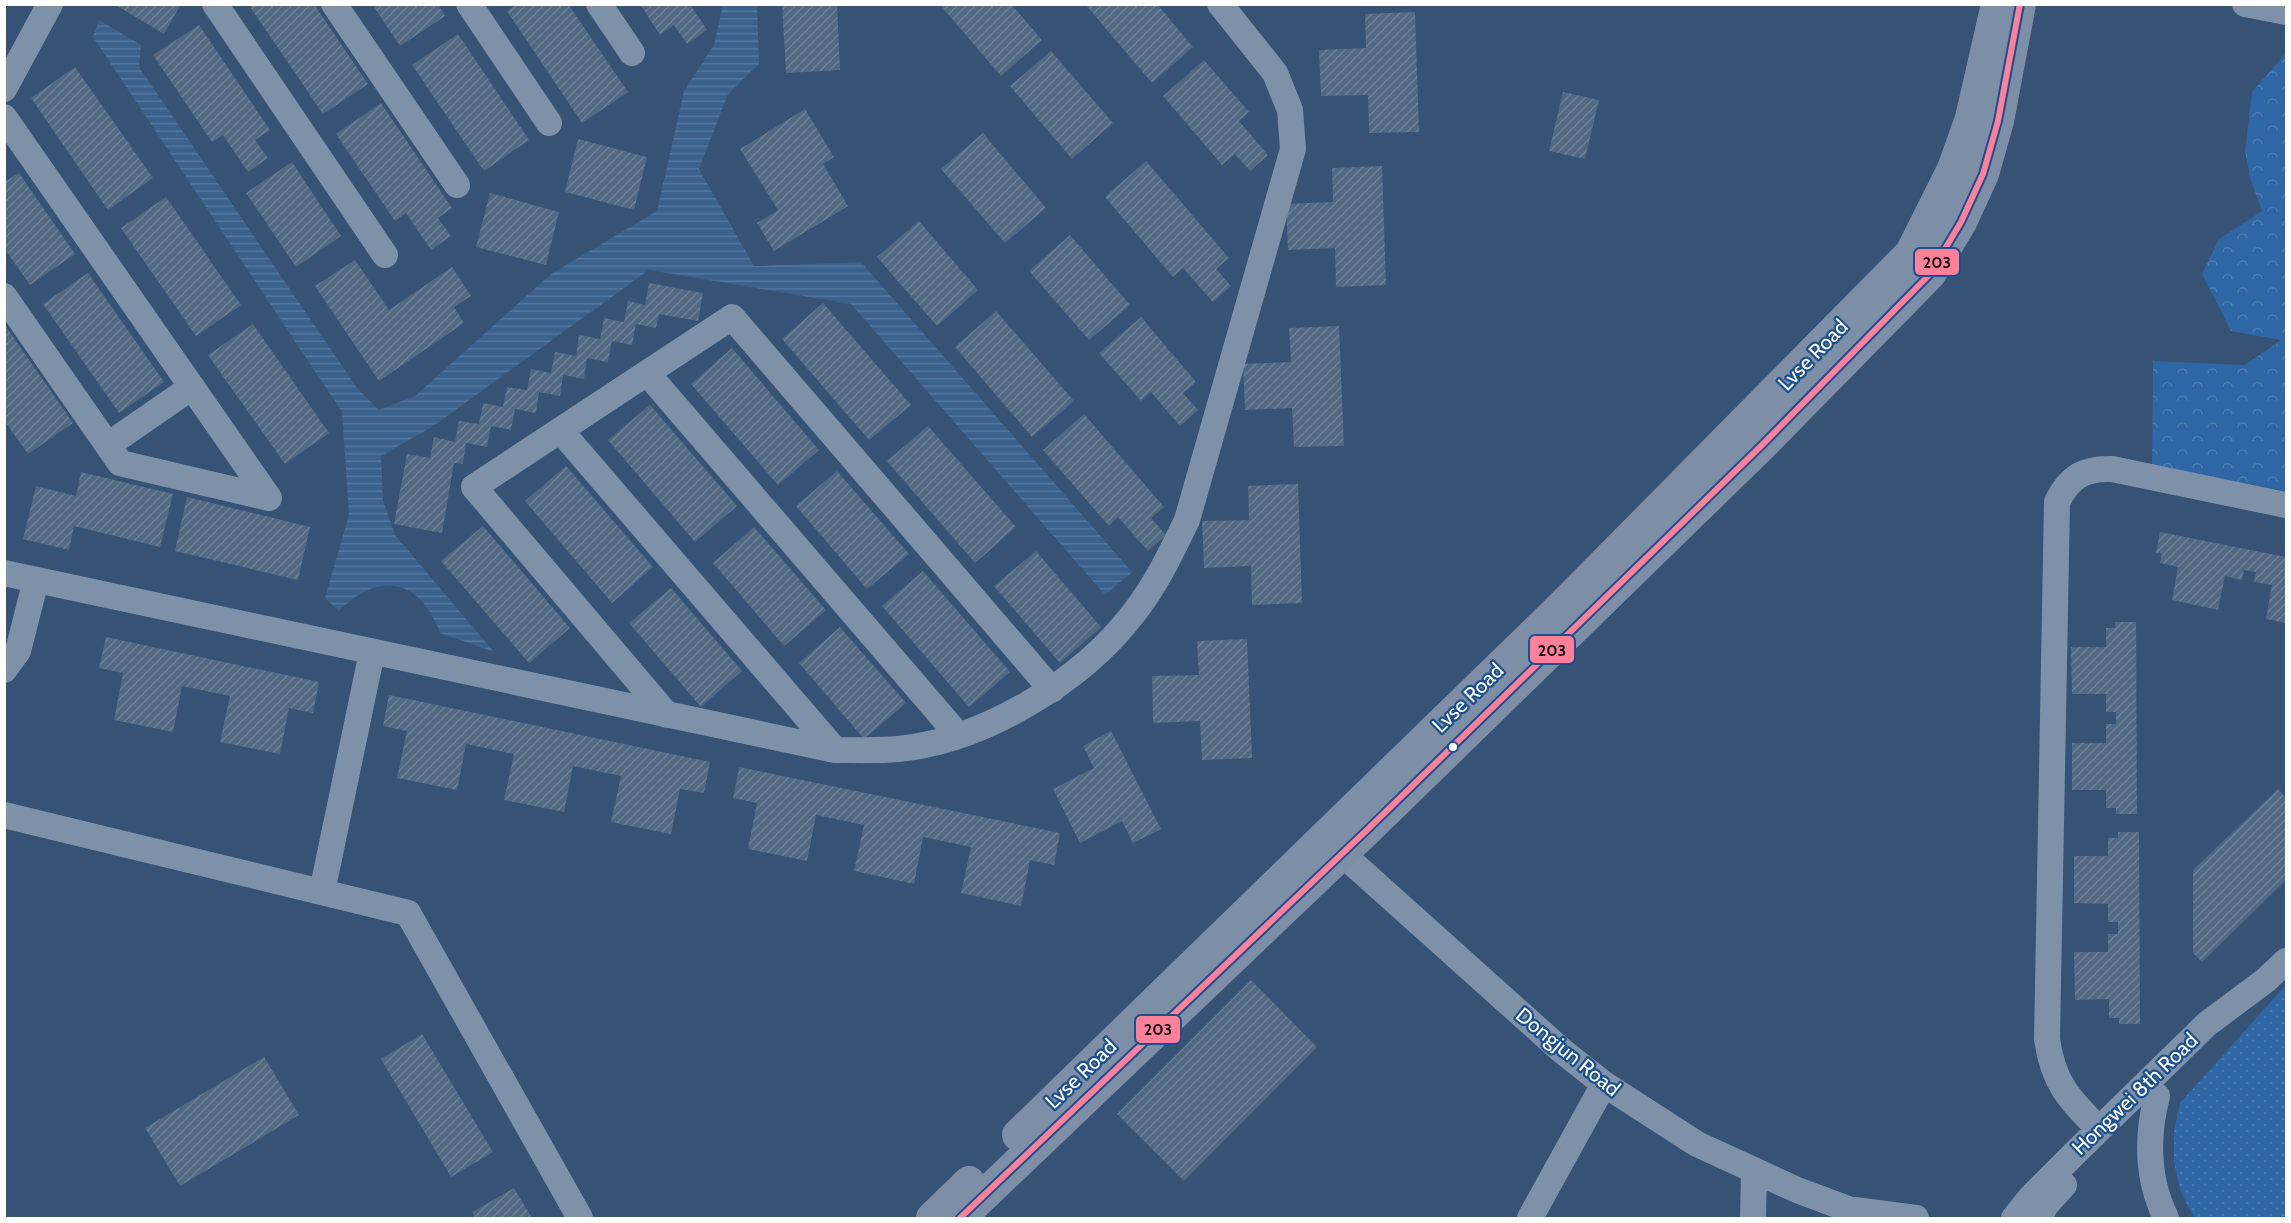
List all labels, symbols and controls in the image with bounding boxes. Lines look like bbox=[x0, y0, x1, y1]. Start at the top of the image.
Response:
line badge: 203 bbox=[1914, 248, 1960, 276]
text: 203 bbox=[1923, 253, 1951, 272]
street label: Lvse Road bbox=[1773, 314, 1853, 395]
line badge: 203 bbox=[1529, 635, 1575, 664]
text: 203 bbox=[1538, 641, 1566, 660]
street label: Lvse Road bbox=[1427, 658, 1508, 738]
unlabelled marker bbox=[1447, 741, 1459, 753]
street label: Dongjun Road bbox=[1511, 1002, 1625, 1102]
line badge: 203 bbox=[1135, 1015, 1181, 1044]
text: 203 bbox=[1144, 1020, 1172, 1039]
street label: Hongwei 8th Road bbox=[2067, 1027, 2203, 1160]
street label: Lvse Road bbox=[1040, 1034, 1121, 1114]

